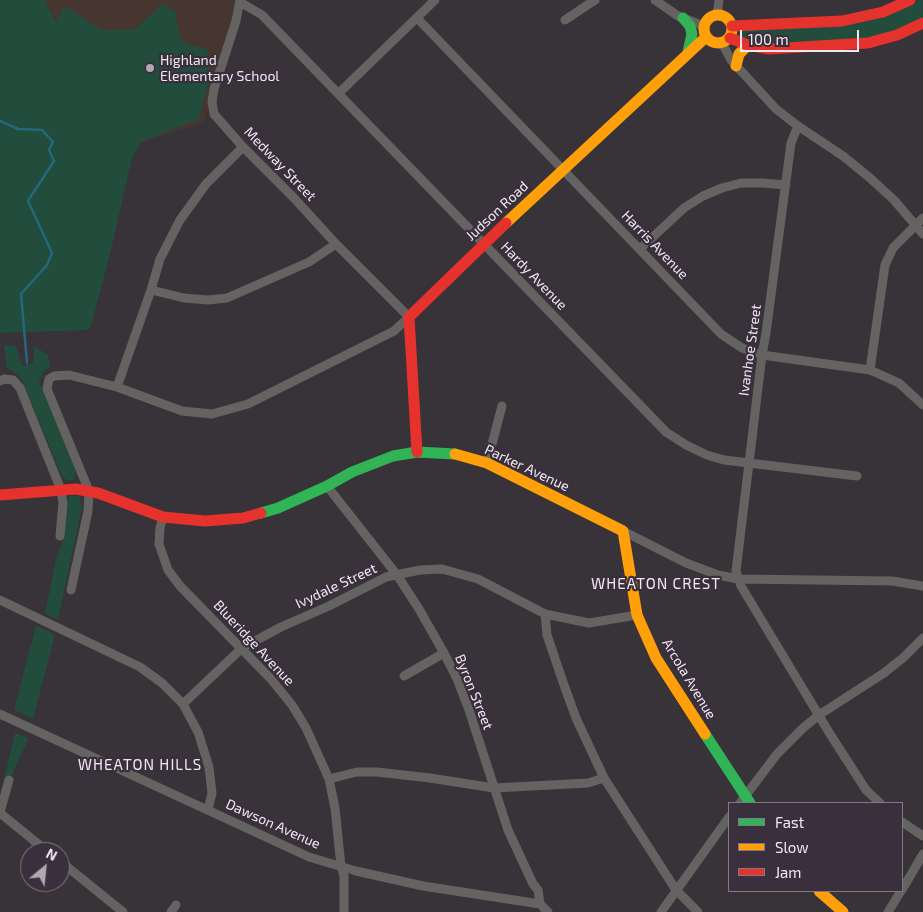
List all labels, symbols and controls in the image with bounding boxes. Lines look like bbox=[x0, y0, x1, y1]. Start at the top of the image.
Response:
scale bar bbox=[743, 20, 862, 52]
text: 100 m bbox=[748, 30, 789, 48]
place label: Highland Elementary School bbox=[160, 52, 279, 84]
marker: Highland Elementary School bbox=[144, 62, 156, 74]
street label: Medway Street bbox=[240, 123, 320, 205]
street label: Judson Road bbox=[462, 178, 532, 244]
street label: Harris Avenue bbox=[618, 207, 692, 283]
street label: Hardy Avenue bbox=[497, 239, 571, 313]
street label: Ivanhoe Street bbox=[735, 303, 765, 397]
street label: Parker Avenue bbox=[482, 441, 572, 495]
street label: Ivydale Street bbox=[293, 560, 379, 612]
district label: WHEATON CREST bbox=[589, 575, 723, 593]
street label: Blueridge Avenue bbox=[210, 597, 298, 689]
street label: Arcola Avenue bbox=[658, 636, 720, 722]
street label: Byron Street bbox=[451, 652, 497, 732]
district label: WHEATON HILLS bbox=[76, 756, 204, 774]
street label: Dawson Avenue bbox=[223, 796, 323, 852]
legend bbox=[728, 802, 903, 892]
text: Fast bbox=[775, 813, 804, 831]
text: Slow bbox=[775, 838, 809, 856]
north arrow bbox=[20, 842, 70, 892]
text: N bbox=[43, 844, 60, 864]
text: Jam bbox=[775, 863, 801, 881]

